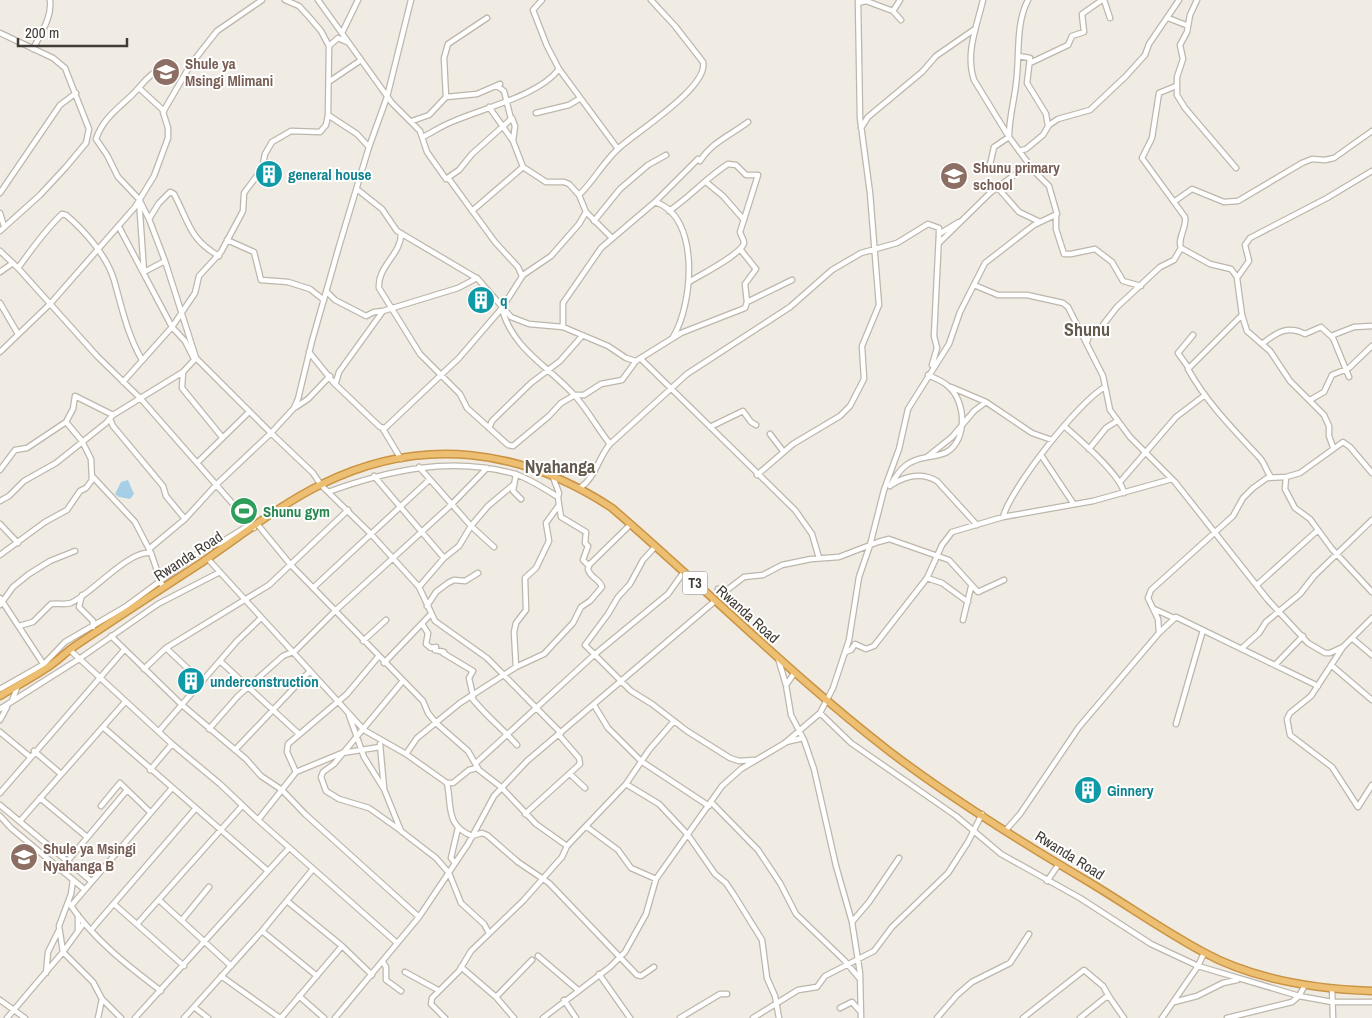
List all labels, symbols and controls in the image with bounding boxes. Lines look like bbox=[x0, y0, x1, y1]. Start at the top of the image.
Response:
scale bar bbox=[18, 15, 126, 47]
text: 200 m bbox=[25, 22, 59, 43]
place label: Shule ya Msingi Mlimani bbox=[185, 53, 273, 91]
school or university icon: Shule ya Msingi Mlimani bbox=[151, 57, 181, 87]
place label: Shunu primary school bbox=[973, 157, 1060, 195]
building icon: general house bbox=[254, 159, 284, 189]
school or university icon: Shunu primary school bbox=[939, 161, 969, 191]
place label: general house bbox=[288, 164, 372, 185]
building icon: q bbox=[466, 285, 496, 315]
place label: q bbox=[500, 290, 508, 311]
district label: Shunu bbox=[1064, 317, 1110, 342]
district label: Nyahanga bbox=[525, 454, 596, 479]
sports icon: Shunu gym bbox=[229, 496, 259, 526]
place label: Shunu gym bbox=[263, 501, 330, 522]
street label: Rwanda Road bbox=[150, 526, 226, 586]
road number: T3 bbox=[682, 572, 708, 594]
street label: Rwanda Road bbox=[712, 580, 784, 648]
building icon: underconstruction bbox=[176, 666, 206, 696]
place label: underconstruction bbox=[210, 671, 319, 692]
building icon: Ginnery bbox=[1073, 775, 1103, 805]
place label: Ginnery bbox=[1107, 780, 1154, 801]
street label: Rwanda Road bbox=[1031, 825, 1109, 885]
place label: Shule ya Msingi Nyahanga B bbox=[43, 838, 136, 876]
school or university icon: Shule ya Msingi Nyahanga B bbox=[9, 842, 39, 872]

